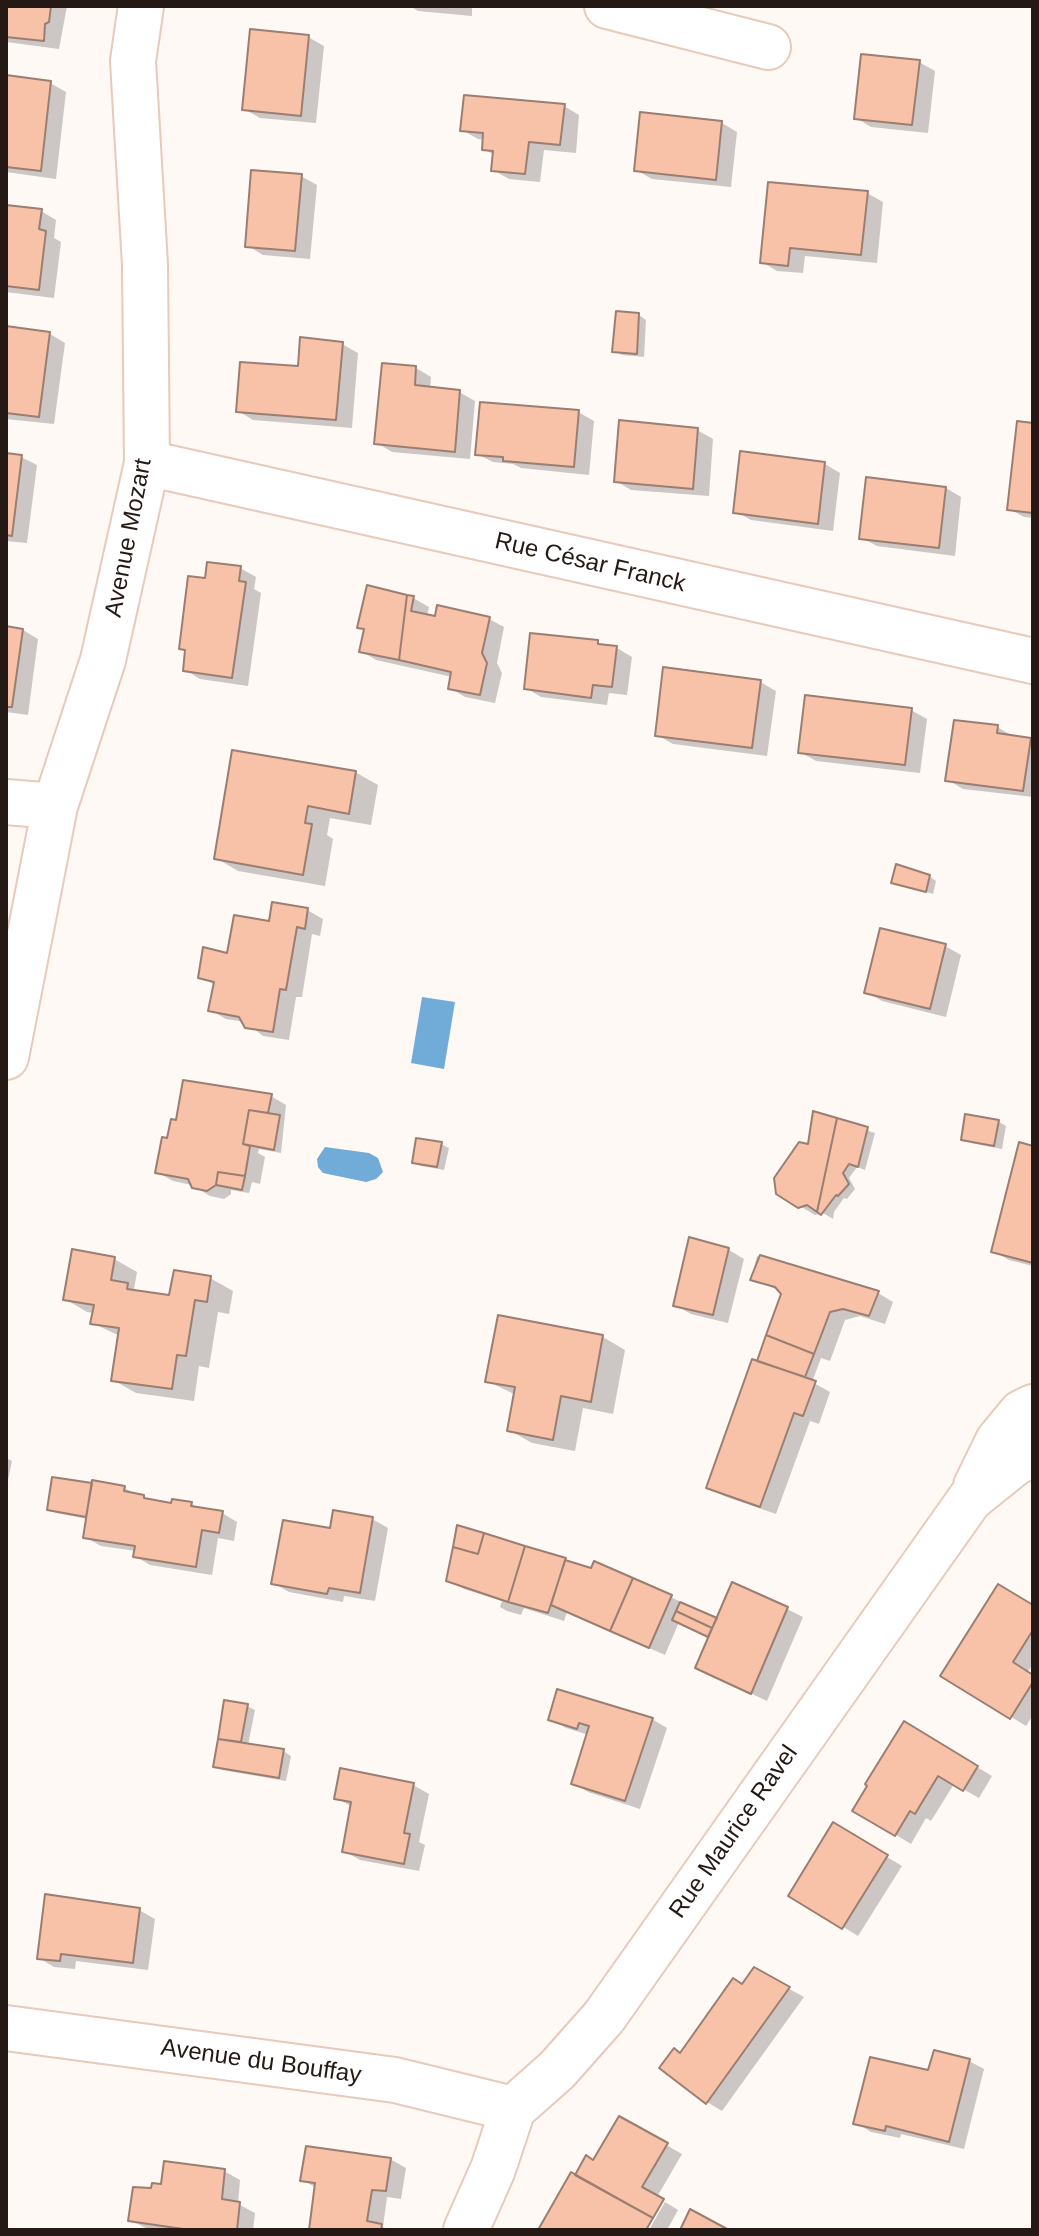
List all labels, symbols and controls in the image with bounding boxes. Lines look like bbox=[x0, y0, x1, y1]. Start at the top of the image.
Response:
street label: Avenue Mozart bbox=[100, 456, 158, 620]
street label: Rue César Franck bbox=[492, 527, 688, 599]
street label: Rue Maurice Ravel bbox=[664, 1740, 804, 1924]
street label: Avenue du Bouffay bbox=[159, 2034, 363, 2090]

